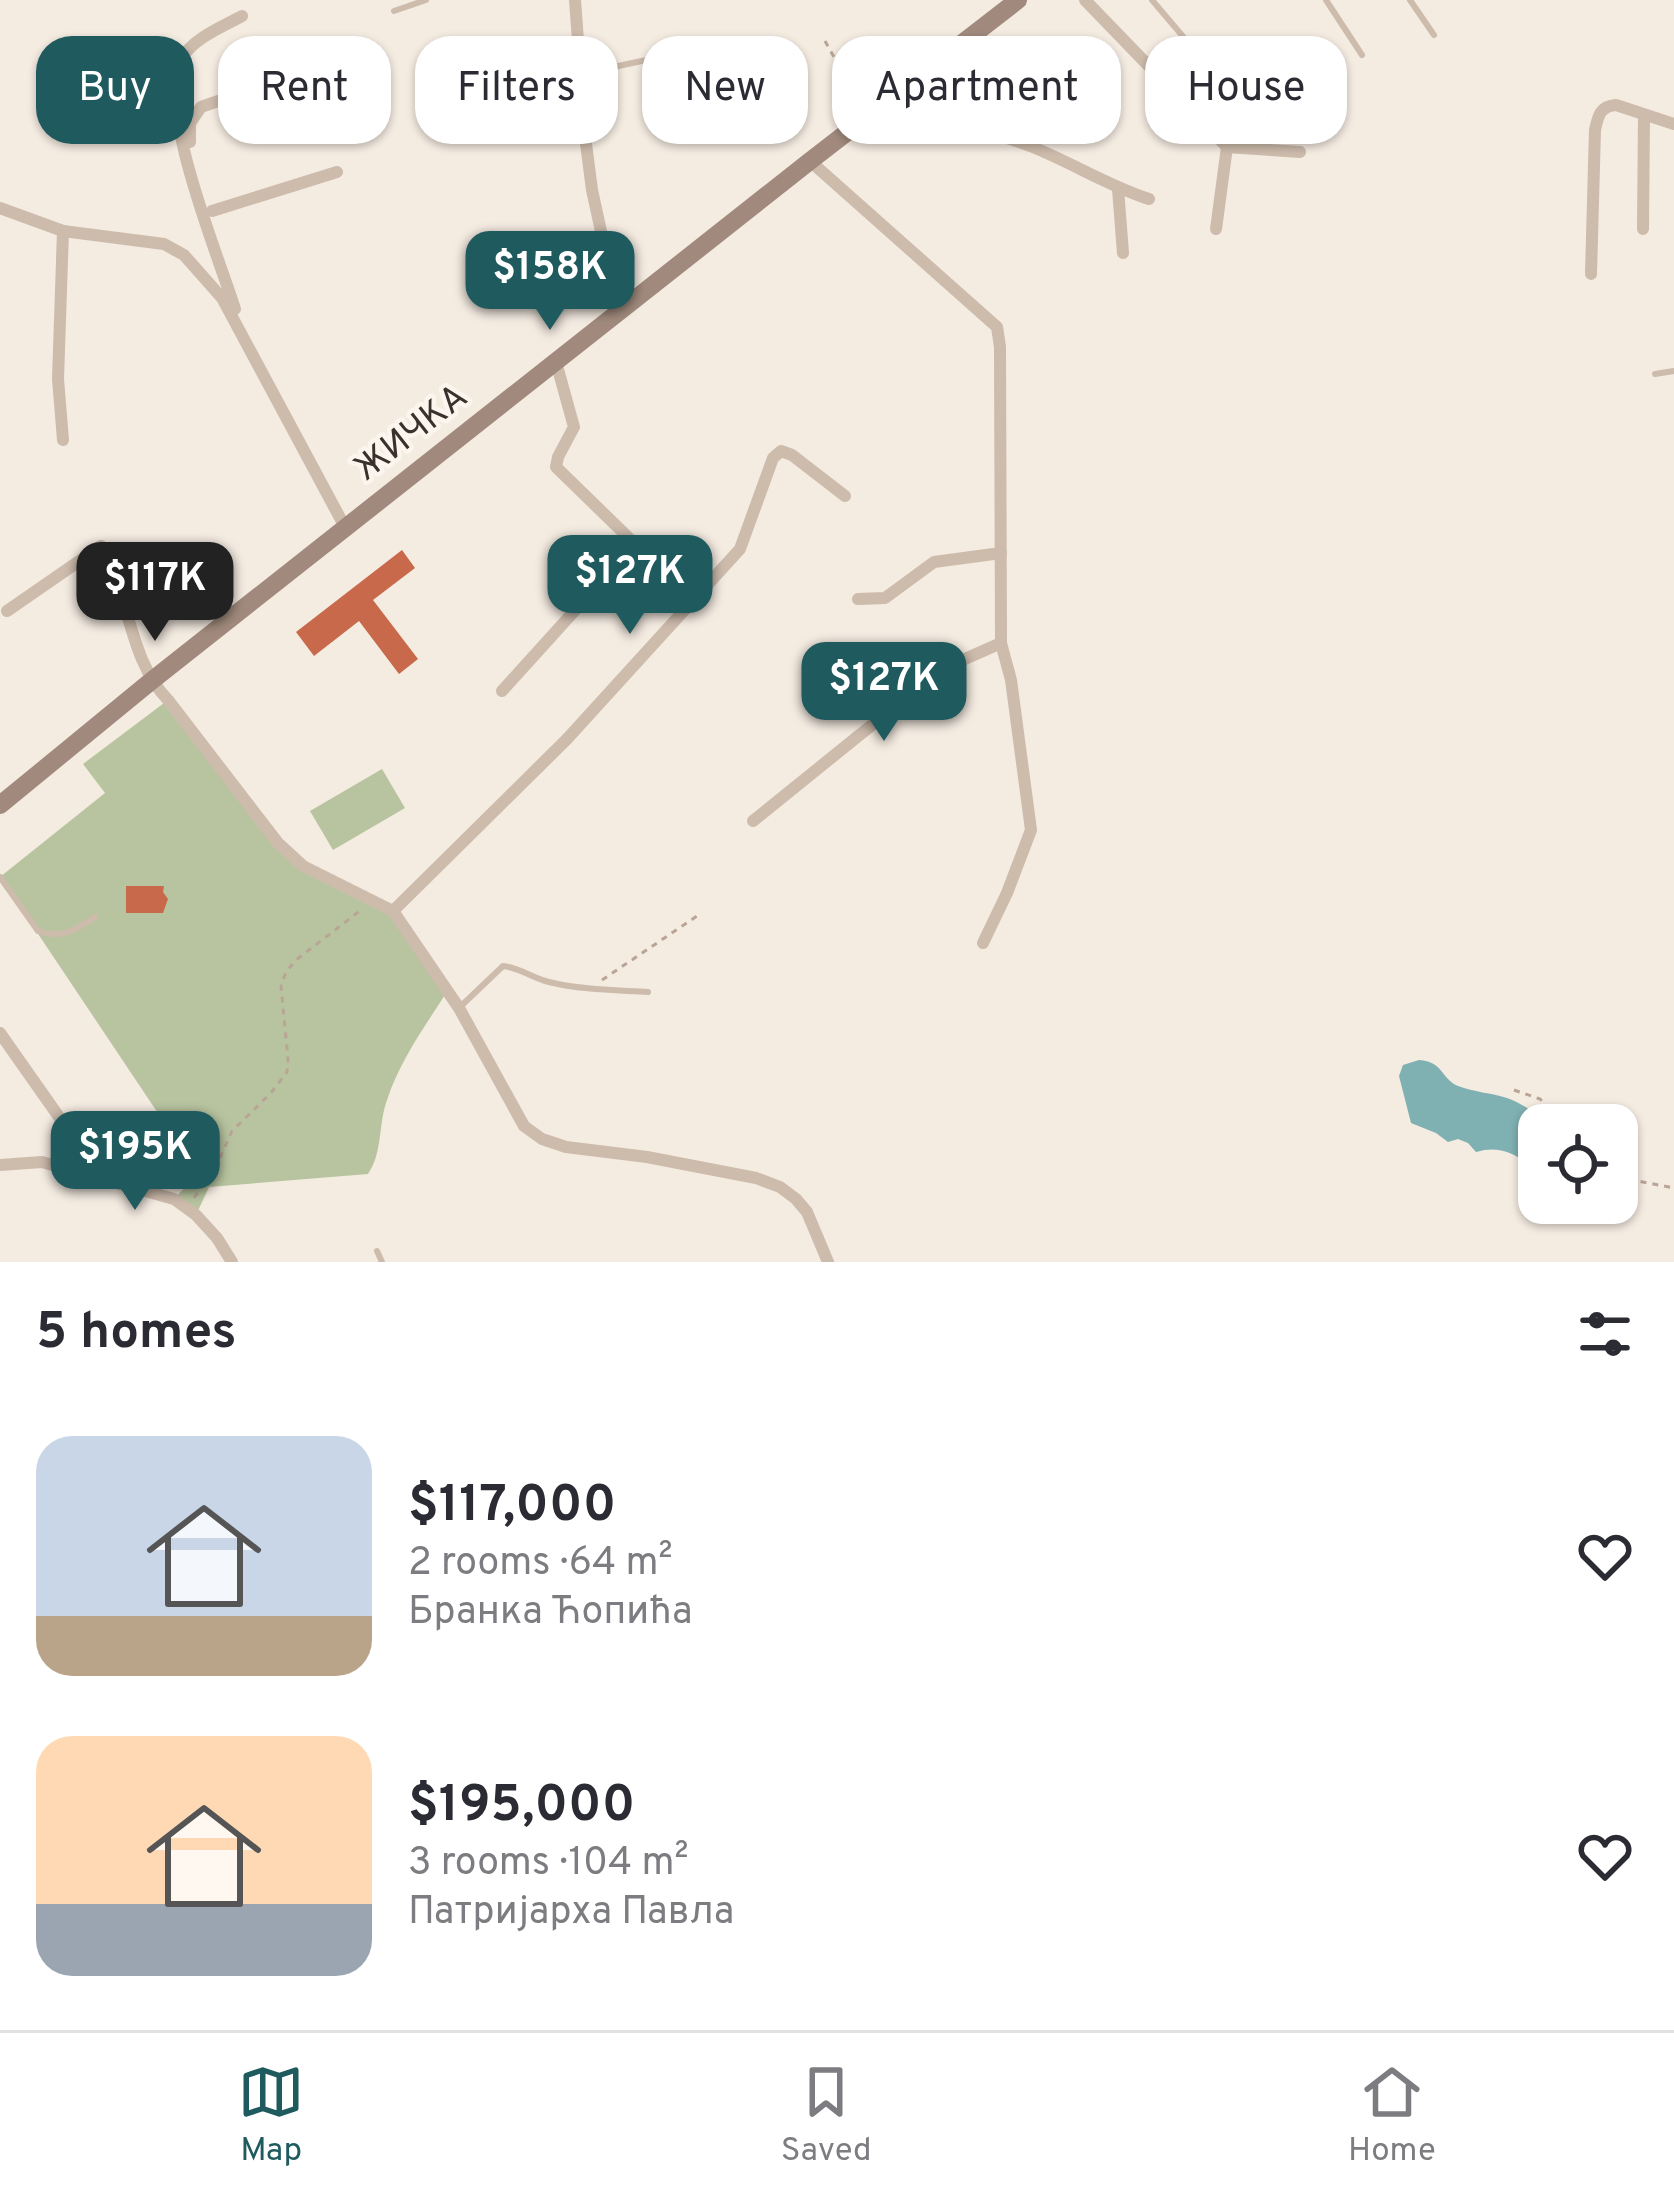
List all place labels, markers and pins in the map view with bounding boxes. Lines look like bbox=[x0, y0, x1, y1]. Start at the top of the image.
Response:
pin: $158K bbox=[466, 231, 634, 333]
pin: $127K bbox=[546, 535, 714, 637]
pin: $117K bbox=[71, 542, 239, 644]
pin: $127K bbox=[800, 642, 968, 744]
pin: $195K bbox=[51, 1111, 219, 1213]

